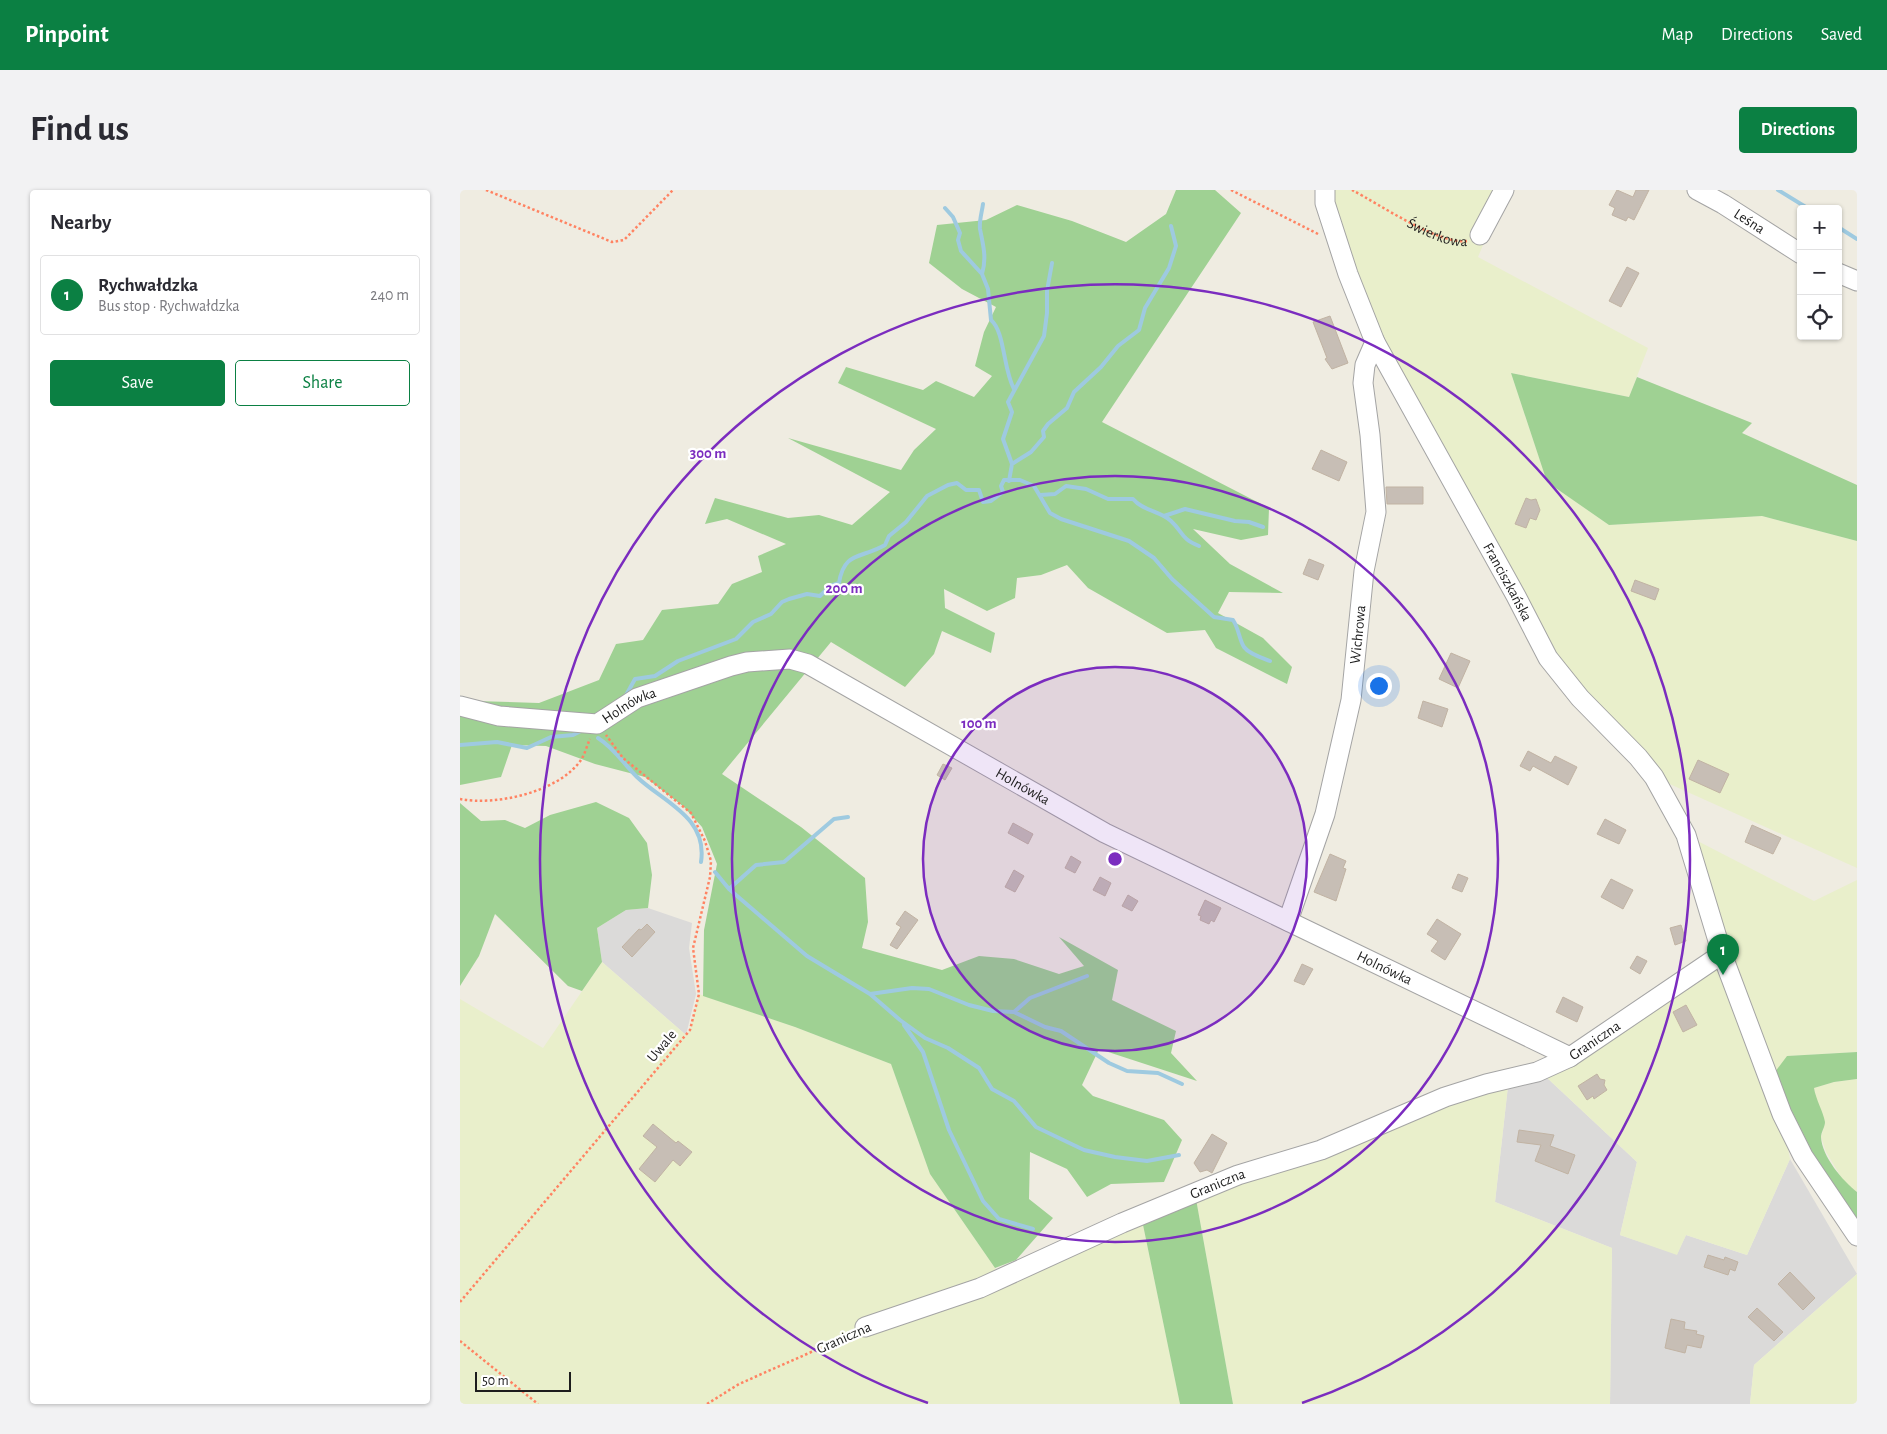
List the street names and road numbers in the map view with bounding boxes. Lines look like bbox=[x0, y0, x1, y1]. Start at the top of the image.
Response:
street label: Leśna bbox=[1731, 206, 1768, 236]
street label: Świerkowa bbox=[1405, 213, 1468, 249]
street label: Franciszkańska bbox=[1481, 540, 1535, 623]
street label: Wichrowa bbox=[1347, 604, 1368, 665]
street label: Holnówka bbox=[599, 685, 658, 726]
street label: Holnówka bbox=[993, 765, 1052, 808]
street label: Holnówka bbox=[1355, 948, 1415, 987]
street label: Graniczna bbox=[1566, 1018, 1623, 1063]
street label: Uwale bbox=[644, 1027, 680, 1065]
street label: Graniczna bbox=[1188, 1166, 1247, 1202]
street label: Graniczna bbox=[814, 1319, 874, 1357]

